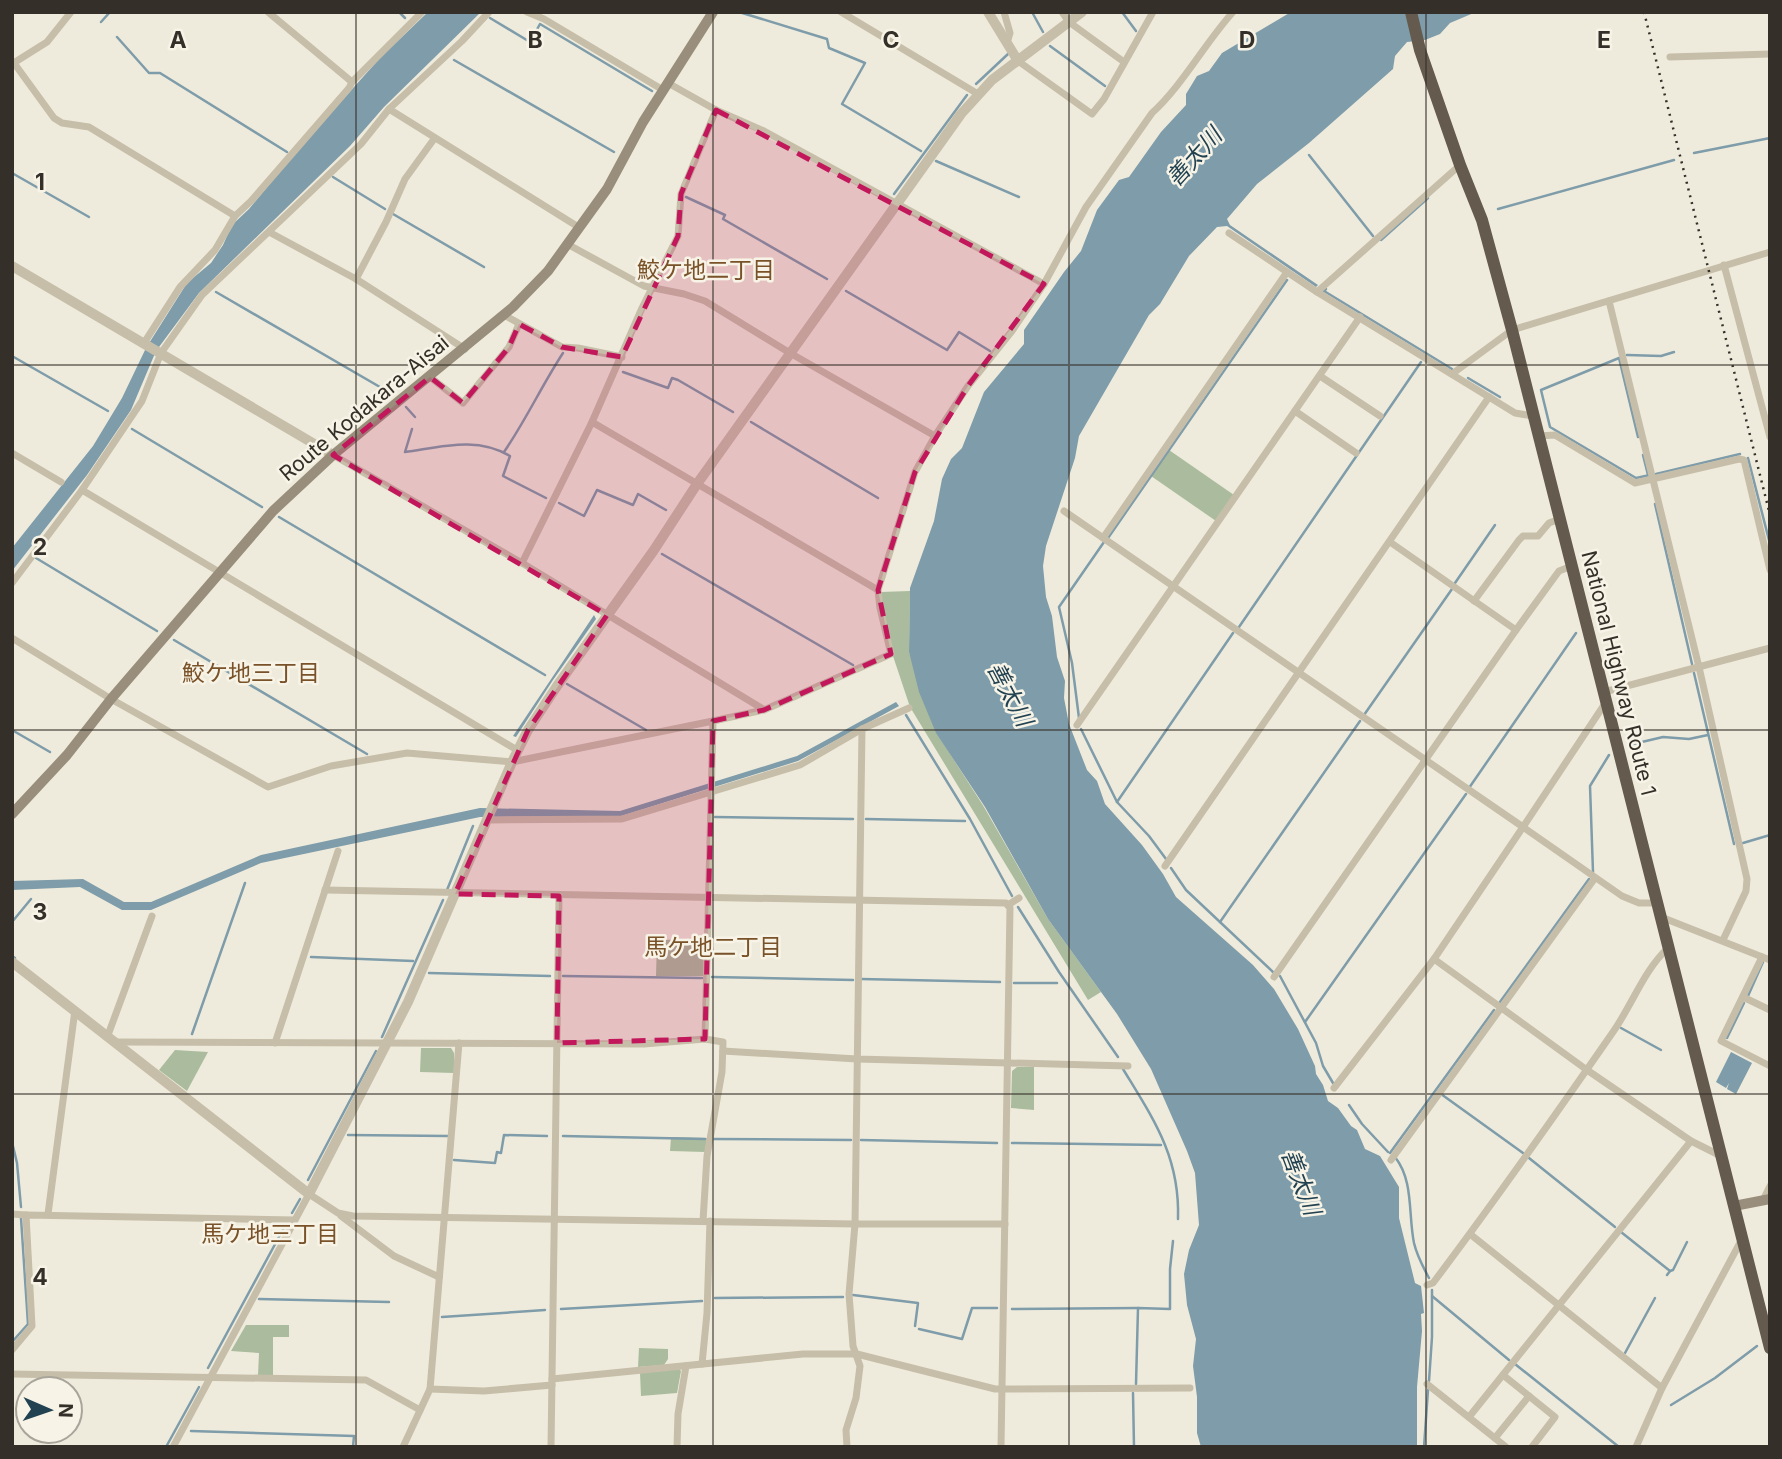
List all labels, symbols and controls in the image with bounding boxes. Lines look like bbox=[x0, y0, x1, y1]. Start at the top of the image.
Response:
text: A bbox=[169, 26, 187, 54]
text: B bbox=[527, 26, 543, 54]
text: C bbox=[882, 26, 900, 54]
text: D bbox=[1239, 26, 1255, 54]
text: E bbox=[1597, 26, 1611, 54]
water label: 善太川 bbox=[1161, 120, 1229, 192]
text: 1 bbox=[35, 168, 45, 196]
district label: 鮫ケ地二丁目 bbox=[637, 256, 775, 284]
street label: Route Kodakara-Aisai bbox=[274, 330, 454, 486]
text: 2 bbox=[33, 533, 47, 561]
street label: National Highway Route 1 bbox=[1576, 548, 1662, 798]
water label: 善太川 bbox=[981, 657, 1040, 734]
district label: 鮫ケ地三丁目 bbox=[182, 659, 320, 687]
text: 3 bbox=[33, 898, 47, 926]
district label: 馬ケ地二丁目 bbox=[644, 933, 782, 961]
water label: 善太川 bbox=[1276, 1145, 1328, 1222]
district label: 馬ケ地三丁目 bbox=[201, 1220, 339, 1248]
text: 4 bbox=[32, 1263, 48, 1291]
north arrow bbox=[14, 1375, 84, 1445]
text: N bbox=[54, 1403, 77, 1418]

